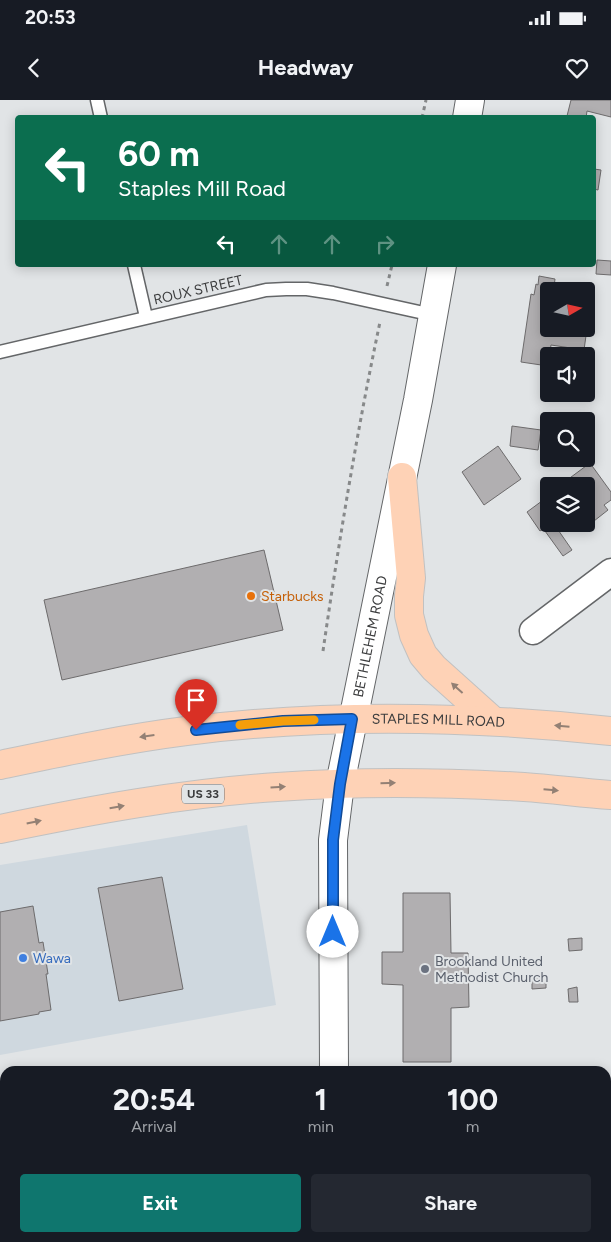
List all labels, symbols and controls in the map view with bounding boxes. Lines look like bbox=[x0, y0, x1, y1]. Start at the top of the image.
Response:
text: 20:53 bbox=[25, 6, 76, 29]
icon: back bbox=[20, 54, 48, 82]
text: Headway bbox=[258, 54, 353, 81]
icon: heart bbox=[563, 54, 591, 82]
text: 60 m bbox=[118, 133, 200, 175]
icon: left bbox=[35, 135, 100, 200]
text: Staples Mill Road bbox=[118, 175, 286, 202]
icon: left bbox=[212, 230, 240, 258]
icon: ahead bbox=[265, 230, 293, 258]
icon: ahead bbox=[318, 230, 346, 258]
icon: right bbox=[371, 230, 399, 258]
street label: ROUX STREET bbox=[152, 271, 244, 309]
north arrow bbox=[540, 282, 595, 338]
map controls bbox=[540, 282, 595, 532]
button: sound bbox=[540, 347, 595, 402]
button: search bbox=[540, 412, 595, 467]
button: layers bbox=[540, 477, 595, 532]
street label: BETHLEHEM ROAD bbox=[349, 574, 391, 699]
place label: Starbucks bbox=[261, 588, 324, 605]
marker: Starbucks bbox=[245, 590, 257, 602]
pin bbox=[175, 679, 217, 730]
one-way arrow bbox=[450, 683, 463, 694]
icon: arrive bbox=[182, 686, 210, 714]
street label: STAPLES MILL ROAD bbox=[372, 710, 505, 731]
one-way arrow bbox=[554, 722, 570, 730]
one-way arrow bbox=[138, 733, 154, 741]
one-way arrow bbox=[381, 779, 397, 787]
one-way arrow bbox=[270, 783, 286, 791]
road number: US 33 bbox=[182, 784, 224, 804]
one-way arrow bbox=[543, 786, 559, 794]
one-way arrow bbox=[109, 802, 125, 810]
one-way arrow bbox=[27, 818, 42, 826]
position arrow bbox=[306, 905, 358, 957]
place label: Wawa bbox=[33, 950, 71, 967]
marker: Wawa bbox=[17, 952, 29, 964]
place label: Brookland United Methodist Church bbox=[435, 953, 548, 986]
marker: Brookland United Methodist Church bbox=[419, 963, 431, 975]
text: 20:54 bbox=[113, 1081, 195, 1118]
text: 1 bbox=[315, 1081, 327, 1118]
text: 100 bbox=[447, 1081, 498, 1118]
text: Arrival bbox=[131, 1117, 176, 1136]
text: min bbox=[308, 1117, 334, 1136]
text: m bbox=[466, 1117, 479, 1136]
button: Exit bbox=[20, 1174, 301, 1232]
button: Share bbox=[311, 1174, 591, 1232]

